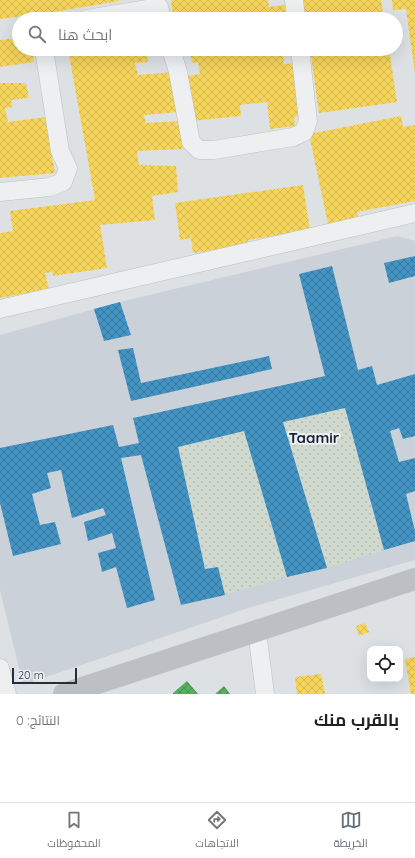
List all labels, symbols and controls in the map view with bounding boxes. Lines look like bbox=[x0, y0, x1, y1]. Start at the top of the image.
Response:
search box bbox=[12, 12, 403, 56]
icon: search bbox=[26, 23, 48, 45]
text: ابحث هنا bbox=[58, 25, 112, 44]
district label: Taamir bbox=[289, 428, 340, 447]
map controls bbox=[367, 646, 403, 682]
button: locate bbox=[367, 646, 403, 682]
scale bar bbox=[12, 666, 77, 685]
text: 20 m bbox=[18, 668, 44, 682]
text: بالقرب منك bbox=[314, 709, 399, 730]
text: النتائج: 0 bbox=[16, 712, 60, 728]
tab: المحفوظات bbox=[47, 809, 101, 853]
tab: الاتجاهات bbox=[195, 809, 239, 853]
tab: الخريطة bbox=[333, 809, 368, 853]

